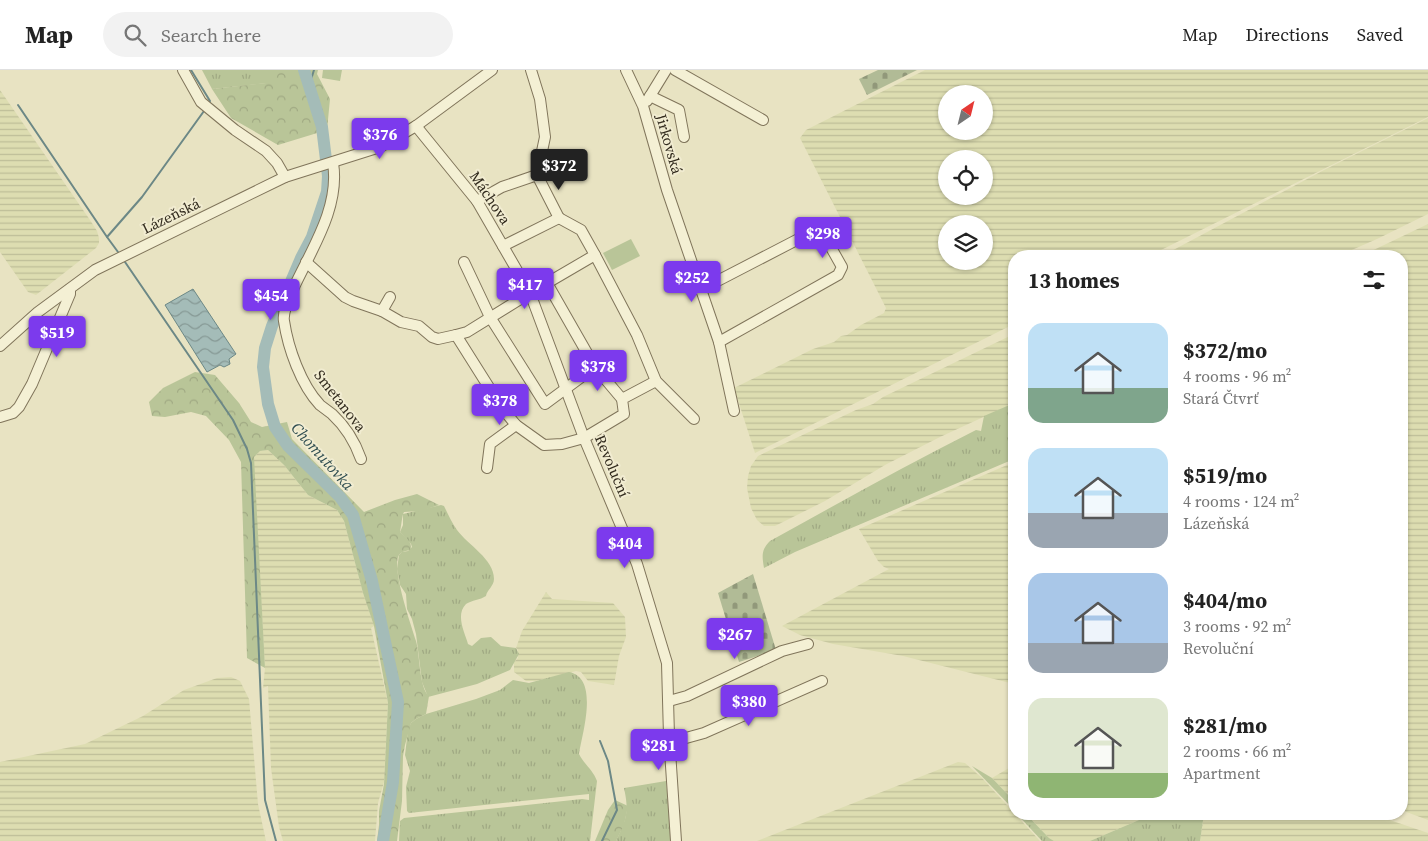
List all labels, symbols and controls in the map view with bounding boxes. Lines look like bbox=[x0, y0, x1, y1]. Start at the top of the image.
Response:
search box bbox=[103, 12, 453, 57]
text: Map bbox=[25, 18, 73, 51]
icon: search bbox=[121, 21, 149, 49]
text: Search here bbox=[161, 22, 261, 48]
text: Map bbox=[1182, 22, 1218, 47]
text: Directions bbox=[1246, 22, 1329, 47]
text: Saved bbox=[1357, 22, 1403, 47]
north arrow bbox=[938, 85, 992, 140]
map controls bbox=[938, 85, 993, 270]
street label: Jirkovská bbox=[651, 110, 688, 177]
pin: $376 bbox=[350, 118, 410, 160]
text: $376 bbox=[363, 123, 397, 145]
pin: $372 bbox=[529, 148, 589, 191]
button: locate bbox=[938, 150, 993, 205]
text: $372 bbox=[542, 154, 576, 176]
street label: Máchova bbox=[465, 167, 516, 229]
street label: Lázeňská bbox=[138, 192, 204, 239]
button: layers bbox=[938, 215, 993, 270]
pin: $298 bbox=[793, 216, 853, 259]
text: $298 bbox=[806, 222, 840, 244]
pin: $252 bbox=[662, 260, 722, 303]
text: $252 bbox=[675, 266, 709, 288]
text: 13 homes bbox=[1028, 266, 1120, 295]
icon: filters bbox=[1360, 266, 1388, 294]
pin: $417 bbox=[495, 268, 555, 310]
text: $417 bbox=[508, 273, 542, 295]
pin: $454 bbox=[241, 278, 301, 321]
text: $454 bbox=[254, 284, 288, 306]
pin: $519 bbox=[27, 316, 87, 358]
text: $519 bbox=[40, 321, 74, 343]
text: $372/mo bbox=[1183, 336, 1267, 365]
icon: home bbox=[1068, 343, 1128, 403]
pin: $378 bbox=[568, 350, 628, 392]
text: $378 bbox=[581, 355, 615, 377]
street label: Smetanova bbox=[309, 365, 372, 436]
text: 4 rooms · 96 m² bbox=[1183, 365, 1291, 387]
pin: $378 bbox=[470, 384, 530, 426]
text: Stará Čtvrť bbox=[1183, 387, 1259, 409]
text: $378 bbox=[483, 389, 517, 411]
water label: Chomutovka bbox=[286, 417, 360, 495]
street label: Revoluční bbox=[590, 431, 635, 501]
text: $519/mo bbox=[1183, 461, 1267, 490]
icon: home bbox=[1068, 468, 1128, 528]
text: 4 rooms · 124 m² bbox=[1183, 490, 1299, 512]
text: Lázeňská bbox=[1183, 512, 1250, 534]
pin: $404 bbox=[595, 526, 655, 569]
text: $404 bbox=[608, 532, 642, 554]
text: $404/mo bbox=[1183, 586, 1267, 615]
icon: home bbox=[1068, 593, 1128, 653]
text: 3 rooms · 92 m² bbox=[1183, 615, 1291, 637]
pin: $267 bbox=[705, 618, 765, 660]
text: $267 bbox=[718, 623, 752, 645]
text: Revoluční bbox=[1183, 637, 1254, 659]
pin: $380 bbox=[719, 684, 779, 727]
text: $380 bbox=[732, 690, 766, 712]
text: $281/mo bbox=[1183, 711, 1267, 740]
icon: home bbox=[1068, 718, 1128, 778]
pin: $281 bbox=[629, 728, 689, 771]
text: $281 bbox=[642, 734, 676, 756]
text: 2 rooms · 66 m² bbox=[1183, 740, 1291, 762]
text: Apartment bbox=[1183, 762, 1260, 784]

